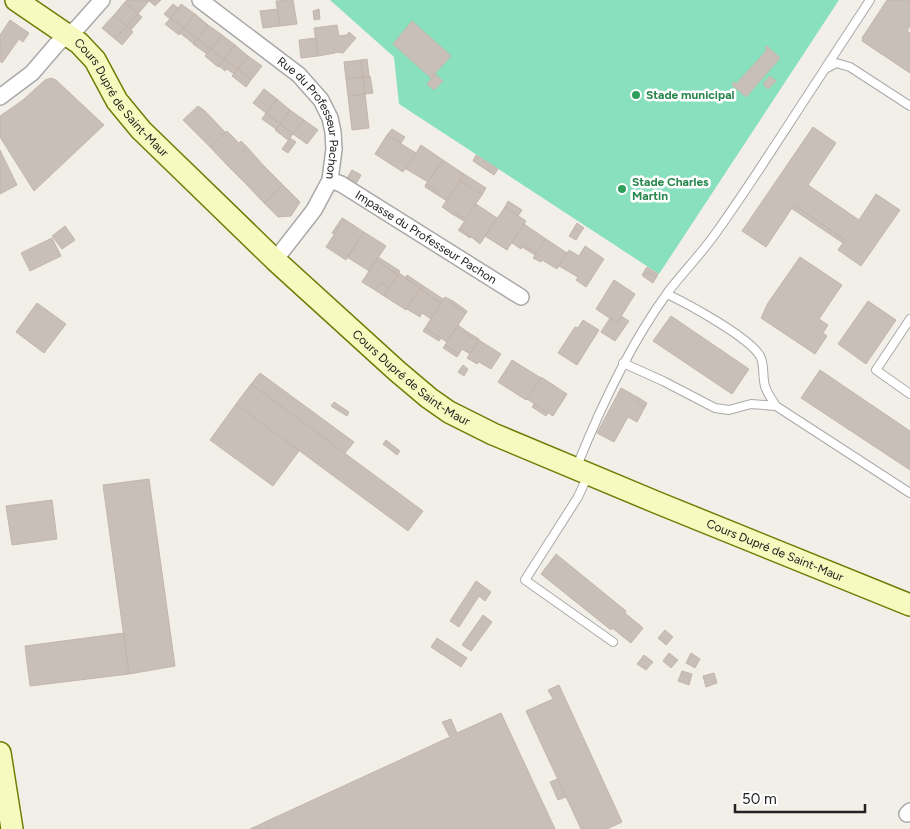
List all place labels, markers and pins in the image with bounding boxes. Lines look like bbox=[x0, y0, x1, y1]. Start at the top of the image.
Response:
place label: Stade municipal bbox=[646, 88, 735, 102]
marker: Stade municipal bbox=[630, 89, 642, 101]
place label: Stade Charles Martin bbox=[632, 175, 709, 203]
marker: Stade Charles Martin bbox=[616, 183, 628, 195]

